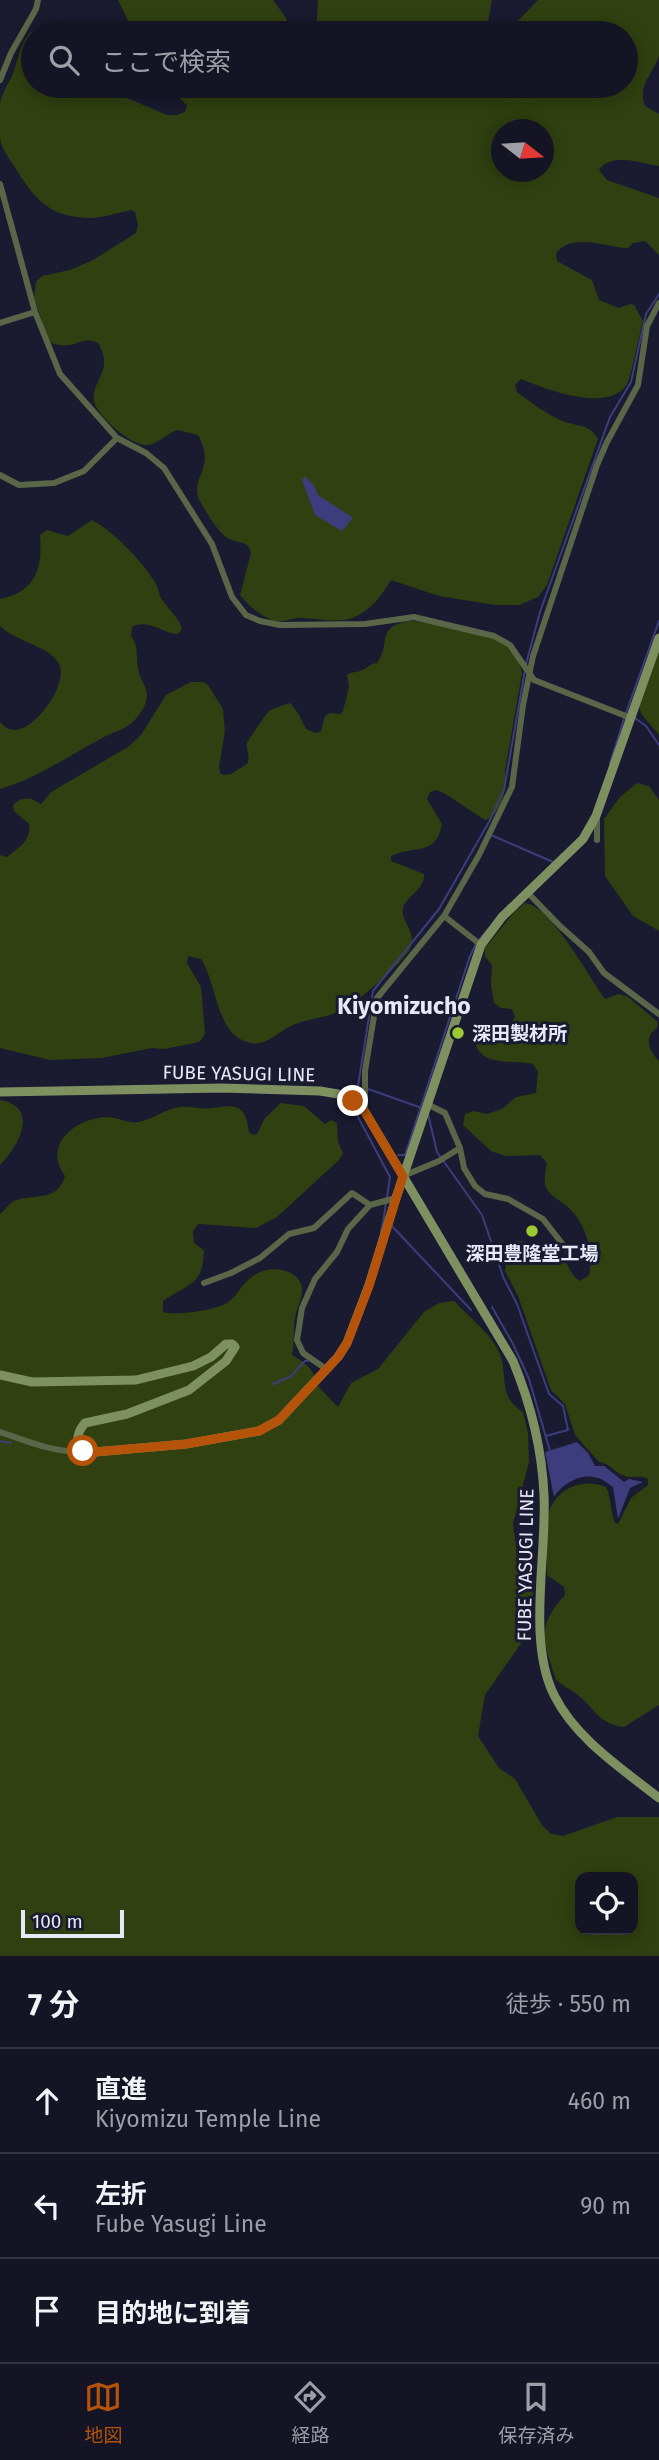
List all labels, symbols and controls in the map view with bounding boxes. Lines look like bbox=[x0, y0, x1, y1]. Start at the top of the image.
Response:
search box bbox=[21, 21, 638, 98]
icon: search bbox=[45, 41, 83, 79]
text: ここで検索 bbox=[101, 47, 231, 78]
north arrow bbox=[491, 119, 554, 182]
district label: Kiyomizucho bbox=[337, 992, 471, 1020]
place label: 深田製材所 bbox=[472, 1022, 567, 1045]
marker: 深田製材所 bbox=[450, 1025, 466, 1041]
street label: FUBE YASUGI LINE bbox=[162, 1061, 316, 1086]
route end bbox=[337, 1085, 368, 1116]
marker: 深田豊隆堂工場 bbox=[524, 1223, 540, 1239]
place label: 深田豊隆堂工場 bbox=[465, 1242, 599, 1265]
route start bbox=[67, 1435, 98, 1466]
street label: FUBE YASUGI LINE bbox=[513, 1488, 538, 1642]
map controls bbox=[575, 1872, 638, 1935]
button: locate bbox=[575, 1872, 638, 1935]
scale bar bbox=[21, 1907, 124, 1939]
text: 100 m bbox=[32, 1910, 83, 1933]
text: 7 分 bbox=[28, 1987, 79, 2023]
text: 徒歩 · 550 m bbox=[506, 1990, 631, 2018]
text: 直進 bbox=[95, 2074, 147, 2105]
icon: ahead bbox=[28, 2082, 66, 2120]
text: 460 m bbox=[568, 2087, 631, 2115]
text: Kiyomizu Temple Line bbox=[95, 2105, 321, 2133]
text: 左折 bbox=[95, 2179, 147, 2210]
icon: left bbox=[28, 2187, 66, 2225]
text: 90 m bbox=[580, 2192, 631, 2220]
text: Fube Yasugi Line bbox=[95, 2210, 267, 2238]
icon: arrive bbox=[28, 2292, 66, 2330]
text: 目的地に到着 bbox=[95, 2298, 251, 2329]
tab: 地図 bbox=[84, 2378, 123, 2447]
tab: 経路 bbox=[291, 2378, 330, 2447]
tab: 保存済み bbox=[498, 2378, 575, 2447]

